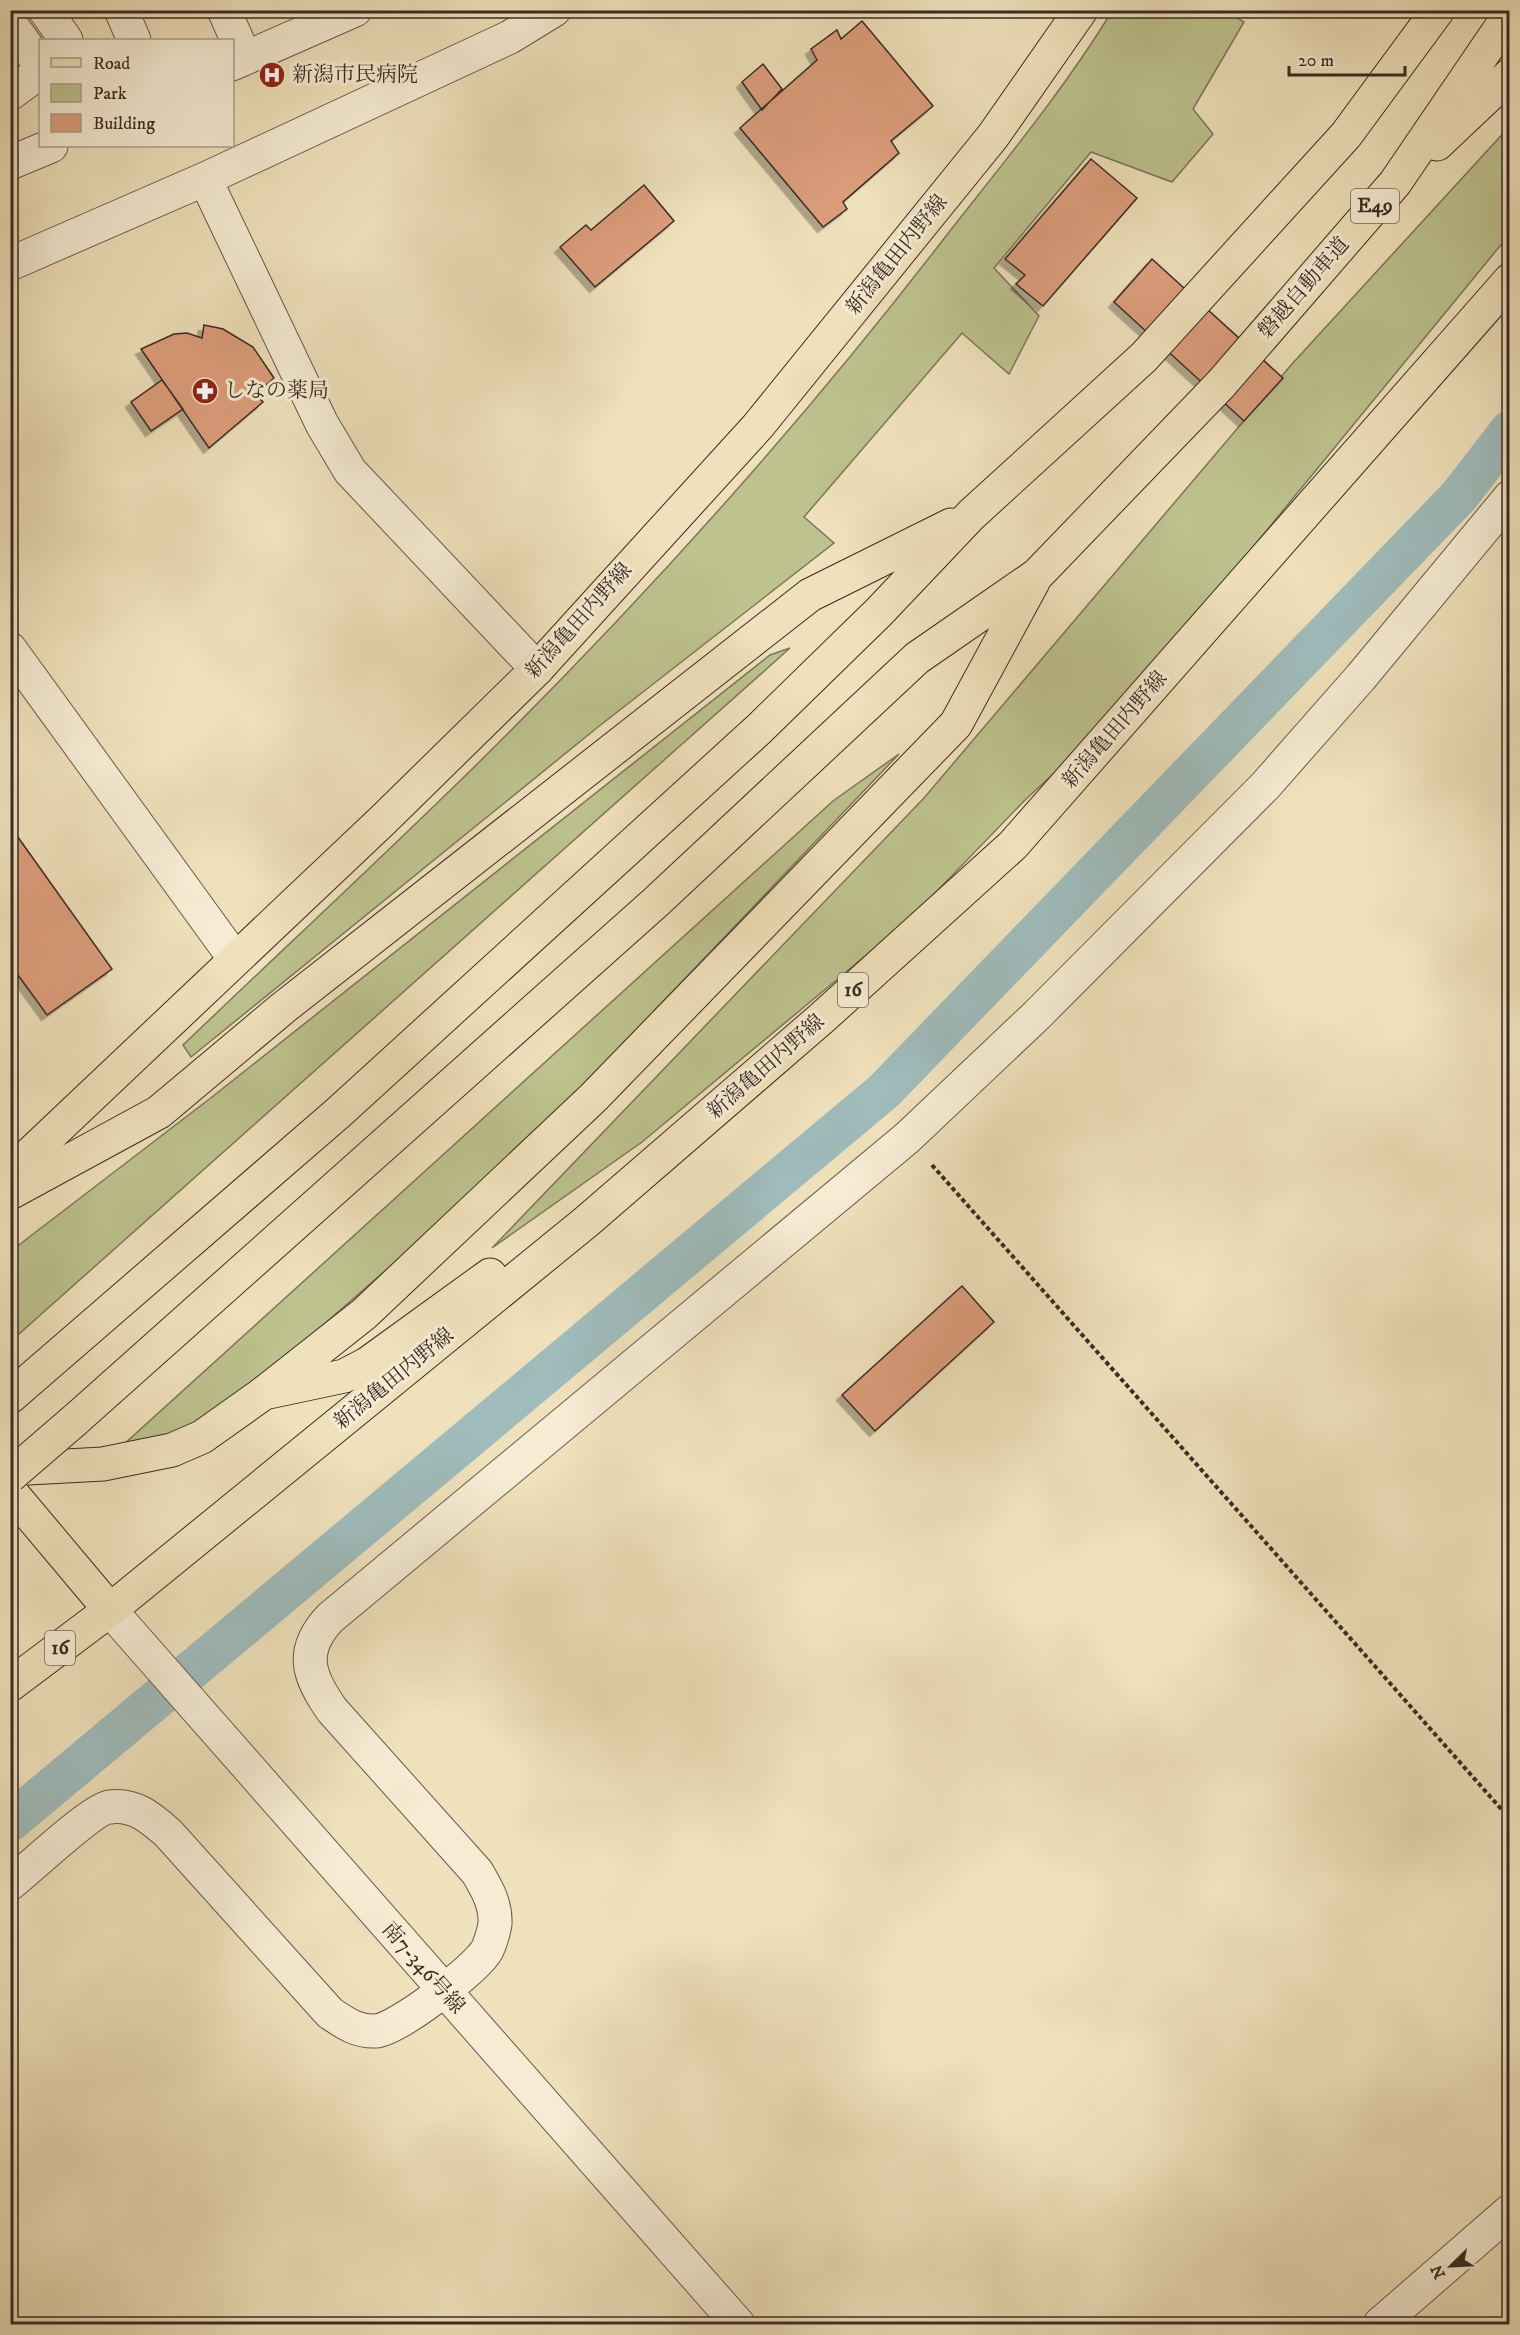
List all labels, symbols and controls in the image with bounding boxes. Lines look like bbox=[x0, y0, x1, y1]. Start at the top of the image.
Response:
legend bbox=[39, 39, 234, 147]
scale bar bbox=[1289, 39, 1404, 77]
text: 20 m bbox=[1298, 50, 1334, 72]
text: Road bbox=[93, 53, 130, 75]
hospital icon: 新潟市民病院 bbox=[257, 60, 287, 90]
place label: 新潟市民病院 bbox=[292, 62, 418, 88]
text: Park bbox=[93, 83, 127, 105]
text: Building bbox=[93, 113, 155, 135]
road number: E49 bbox=[1351, 189, 1399, 223]
street label: 新潟亀田内野線 bbox=[841, 190, 953, 320]
street label: 磐越自動車道 bbox=[1253, 232, 1355, 344]
pharmacy icon: しなの薬局 bbox=[190, 376, 220, 406]
place label: しなの薬局 bbox=[224, 378, 329, 404]
street label: 新潟亀田内野線 bbox=[520, 558, 638, 684]
street label: 新潟亀田内野線 bbox=[1057, 666, 1173, 794]
road number: 16 bbox=[838, 973, 868, 1007]
street label: 新潟亀田内野線 bbox=[702, 1009, 830, 1125]
street label: 新潟亀田内野線 bbox=[329, 1323, 459, 1435]
road number: 16 bbox=[45, 1631, 75, 1665]
street label: 南7-346号線 bbox=[376, 1917, 470, 2019]
north arrow bbox=[1421, 2236, 1481, 2296]
text: N bbox=[1426, 2262, 1450, 2282]

